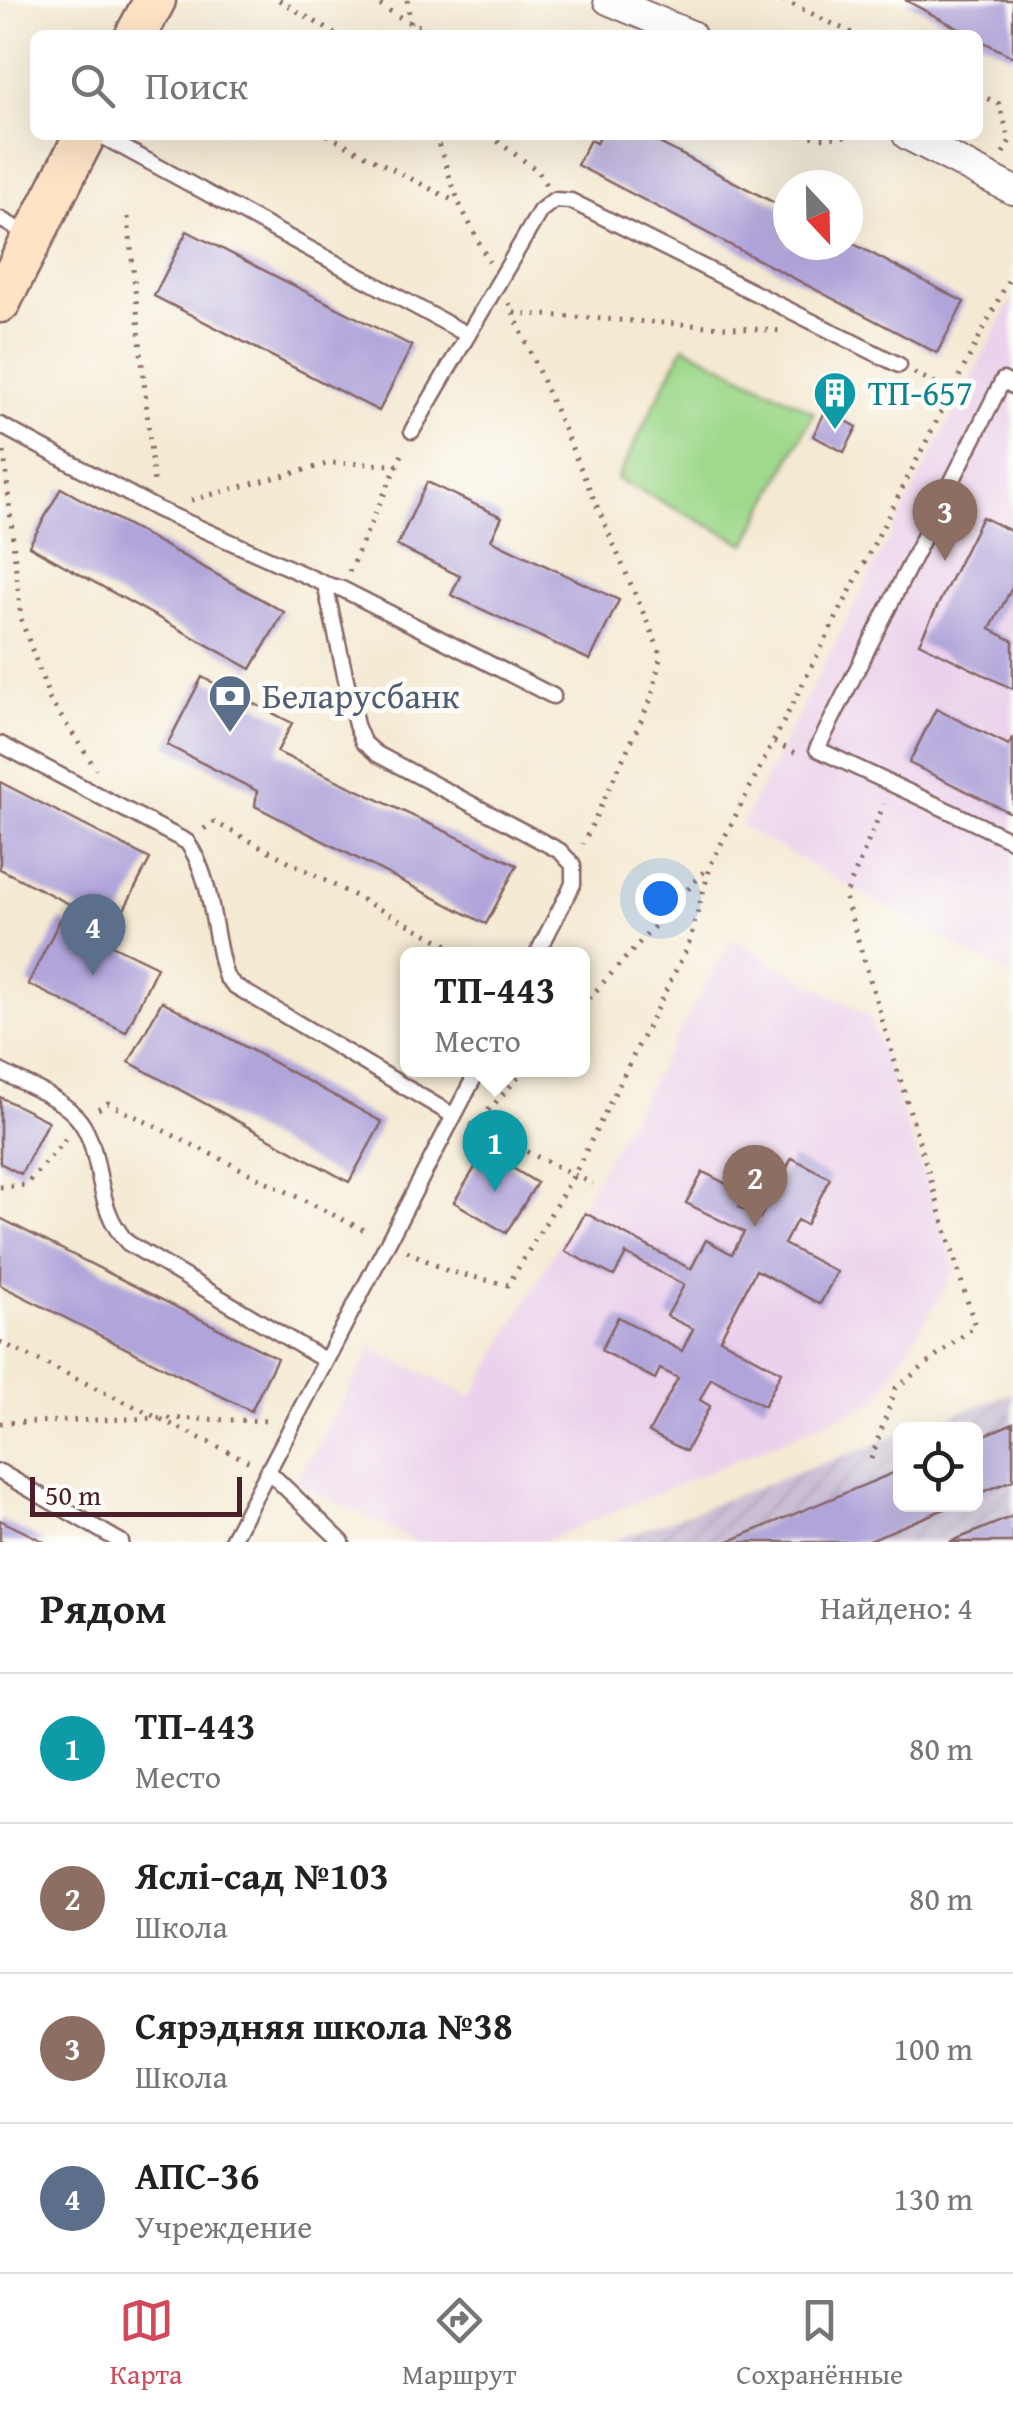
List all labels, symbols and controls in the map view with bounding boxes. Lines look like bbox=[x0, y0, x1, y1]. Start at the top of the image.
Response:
search box bbox=[30, 30, 983, 140]
text: Поиск bbox=[145, 57, 248, 113]
icon: search bbox=[65, 58, 120, 113]
north arrow bbox=[773, 170, 863, 260]
place label: ТП-657 bbox=[868, 367, 973, 418]
building icon: ТП-657 bbox=[812, 370, 858, 431]
pin: 3 bbox=[912, 478, 978, 561]
place label: Беларусбанк bbox=[262, 670, 460, 721]
bank icon: Беларусбанк bbox=[207, 673, 253, 734]
your location bbox=[635, 873, 686, 924]
pin: 4 bbox=[61, 894, 126, 976]
popup bbox=[400, 947, 590, 1077]
text: ТП-443 bbox=[435, 961, 555, 1017]
text: Место bbox=[435, 1017, 521, 1064]
pin: 1 bbox=[462, 1110, 528, 1192]
pin: 2 bbox=[722, 1144, 788, 1227]
map controls bbox=[893, 1422, 983, 1512]
button: locate bbox=[893, 1422, 983, 1512]
scale bar bbox=[30, 1472, 242, 1516]
text: 50 m bbox=[45, 1474, 101, 1515]
text: Рядом bbox=[40, 1577, 167, 1638]
text: Найдено: 4 bbox=[820, 1584, 973, 1631]
text: ТП-443 bbox=[135, 1697, 256, 1753]
text: 1 bbox=[64, 1725, 81, 1772]
text: 80 m bbox=[909, 1725, 973, 1772]
text: Место bbox=[135, 1753, 221, 1800]
text: Яслі-сад №103 bbox=[135, 1847, 389, 1903]
text: 2 bbox=[64, 1875, 81, 1922]
text: 80 m bbox=[909, 1875, 973, 1922]
text: Школа bbox=[135, 1903, 228, 1950]
text: Сярэдняя школа №38 bbox=[135, 1997, 513, 2053]
text: 3 bbox=[64, 2025, 81, 2072]
text: 100 m bbox=[894, 2025, 973, 2072]
text: Школа bbox=[135, 2053, 228, 2100]
text: АПС-36 bbox=[135, 2147, 259, 2203]
text: 4 bbox=[64, 2175, 81, 2222]
text: 130 m bbox=[894, 2175, 973, 2222]
text: Учреждение bbox=[135, 2203, 312, 2250]
tab: Карта bbox=[110, 2293, 182, 2394]
tab: Маршрут bbox=[402, 2293, 517, 2394]
tab: Сохранённые bbox=[736, 2293, 903, 2394]

